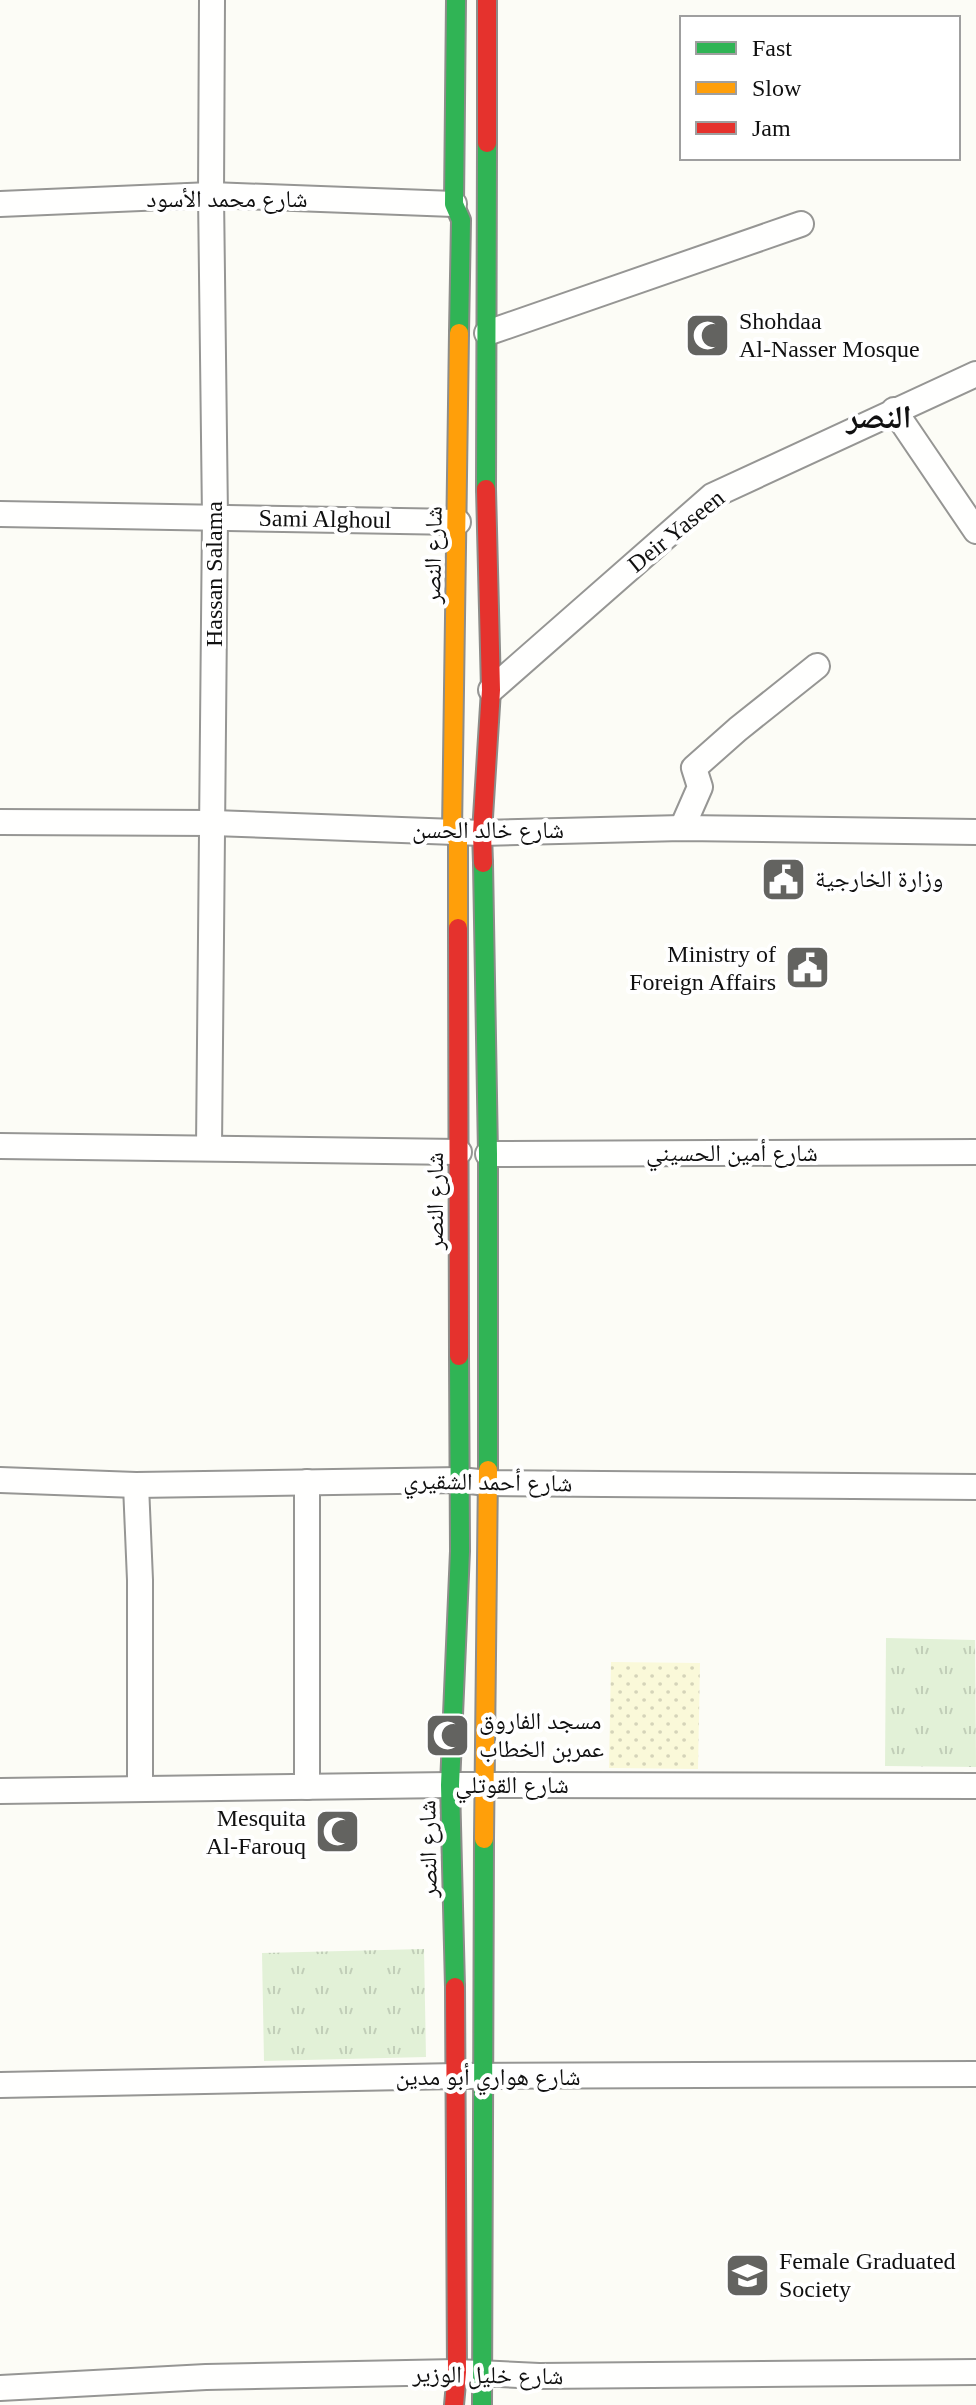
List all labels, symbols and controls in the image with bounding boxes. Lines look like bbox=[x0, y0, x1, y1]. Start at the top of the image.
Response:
legend bbox=[680, 16, 960, 160]
text: Fast bbox=[752, 35, 792, 61]
text: Slow bbox=[752, 75, 802, 101]
text: Jam bbox=[752, 115, 791, 141]
street label: شارع محمد الأسود bbox=[147, 186, 307, 214]
place label: Shohdaa Al-Nasser Mosque bbox=[739, 308, 920, 362]
mosque icon: Shohdaa Al-Nasser Mosque bbox=[684, 311, 732, 359]
district label: النصر bbox=[844, 399, 912, 435]
street label: Deir Yaseen bbox=[623, 484, 729, 578]
street label: Hassan Salama bbox=[201, 501, 227, 647]
street label: Sami Alghoul bbox=[258, 505, 392, 533]
street label: شارع النصر bbox=[419, 506, 449, 605]
street label: شارع خالد الحسن bbox=[412, 817, 564, 845]
public building icon: وزارة الخارجية bbox=[760, 855, 808, 903]
place label: وزارة الخارجية bbox=[815, 866, 943, 892]
place label: Ministry of Foreign Affairs bbox=[629, 941, 776, 995]
public building icon: Ministry of Foreign Affairs bbox=[783, 944, 831, 992]
street label: شارع أمين الحسيني bbox=[646, 1139, 818, 1172]
street label: شارع النصر bbox=[422, 1152, 450, 1251]
street label: شارع أحمد الشقيري bbox=[403, 1467, 573, 1503]
place label: مسجد الفاروق عمربن الخطاب bbox=[479, 1708, 604, 1763]
mosque icon: مسجد الفاروق عمربن الخطاب bbox=[424, 1711, 472, 1759]
street label: شارع القوتلي bbox=[455, 1772, 569, 1804]
street label: شارع النصر bbox=[414, 1800, 444, 1899]
place label: Mesquita Al-Farouq bbox=[206, 1805, 306, 1859]
mosque icon: Mesquita Al-Farouq bbox=[313, 1808, 361, 1856]
street label: شارع هواري أبو مدين bbox=[396, 2063, 581, 2096]
place label: Female Graduated Society bbox=[779, 2248, 956, 2302]
school or university icon: Female Graduated Society bbox=[724, 2251, 772, 2299]
street label: شارع خليل الوزير bbox=[411, 2361, 564, 2391]

